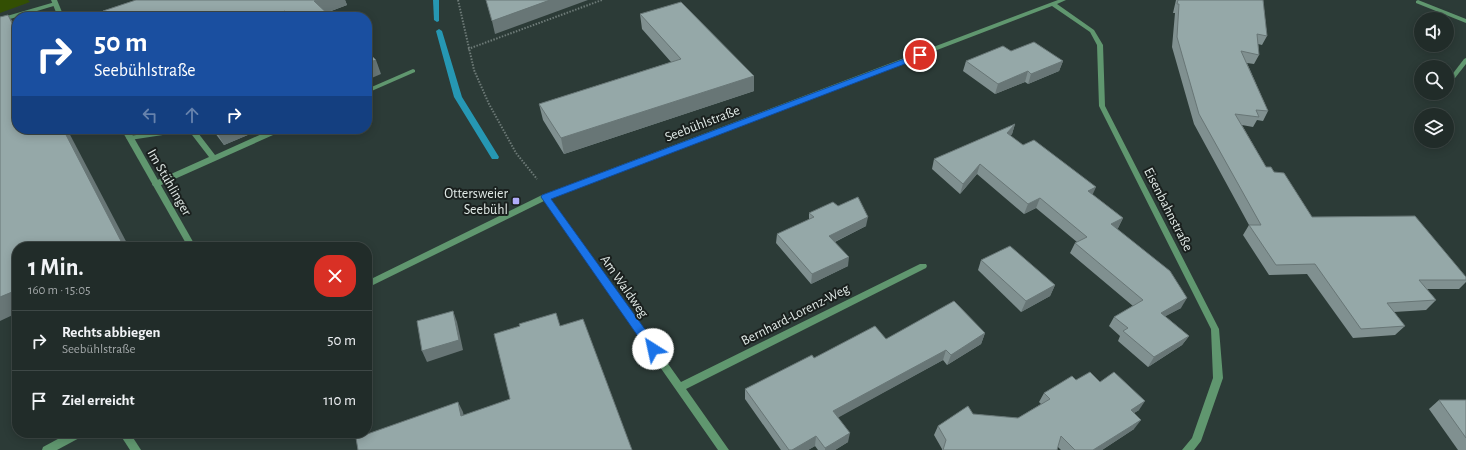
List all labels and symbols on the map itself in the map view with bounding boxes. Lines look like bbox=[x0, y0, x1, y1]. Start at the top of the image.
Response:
pin bbox=[903, 38, 937, 72]
street label: Seebühlstraße bbox=[663, 103, 742, 145]
street label: Im Stühlinger bbox=[144, 147, 194, 219]
street label: Eisenbahnstraße bbox=[1141, 165, 1195, 253]
place label: Ottersweier Seebühl bbox=[444, 187, 508, 217]
marker: Ottersweier Seebühl bbox=[511, 196, 521, 206]
street label: Am Waldweg bbox=[598, 253, 651, 321]
street label: Bernhard-Lorenz-Weg bbox=[739, 281, 852, 348]
position arrow bbox=[632, 328, 674, 370]

